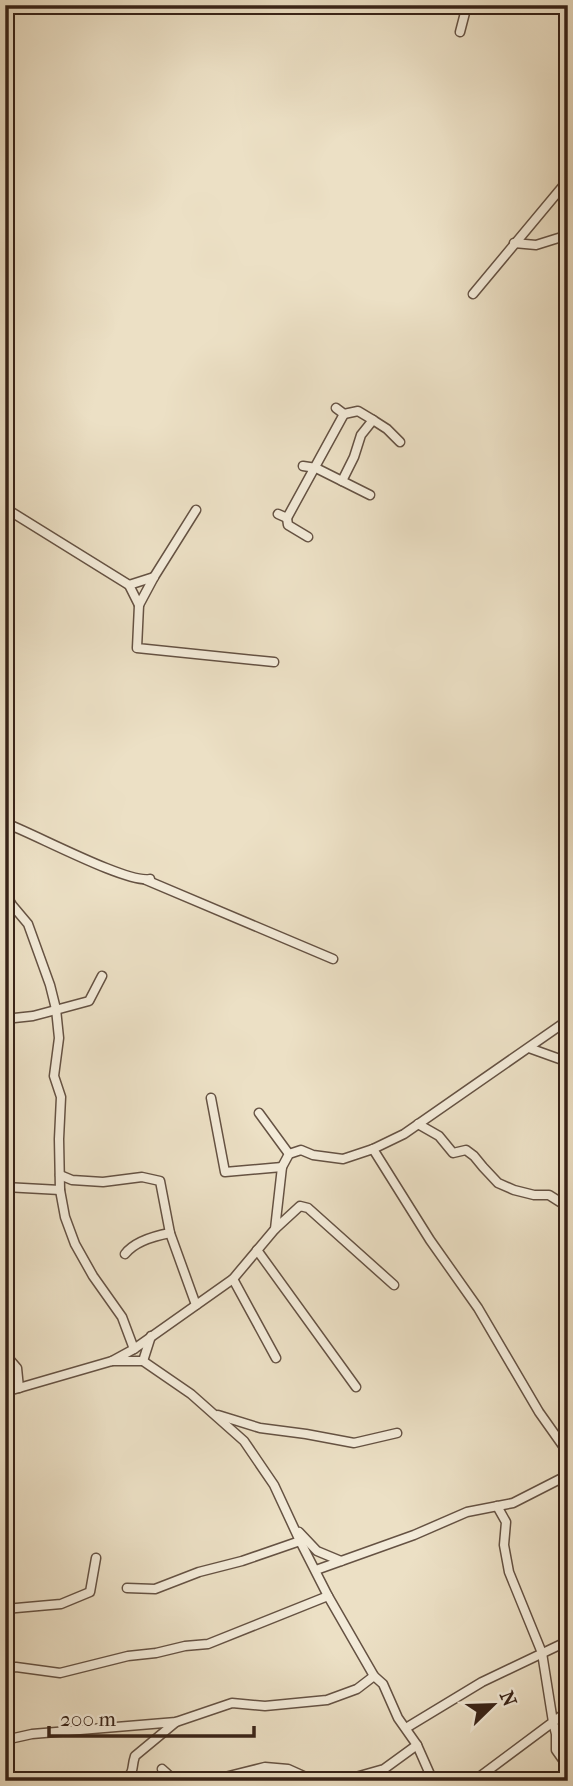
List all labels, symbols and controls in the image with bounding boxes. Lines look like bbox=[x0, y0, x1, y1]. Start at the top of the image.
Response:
north arrow bbox=[458, 1670, 528, 1740]
text: N bbox=[495, 1688, 521, 1710]
scale bar bbox=[49, 1695, 254, 1739]
text: 200 m bbox=[60, 1707, 116, 1731]

